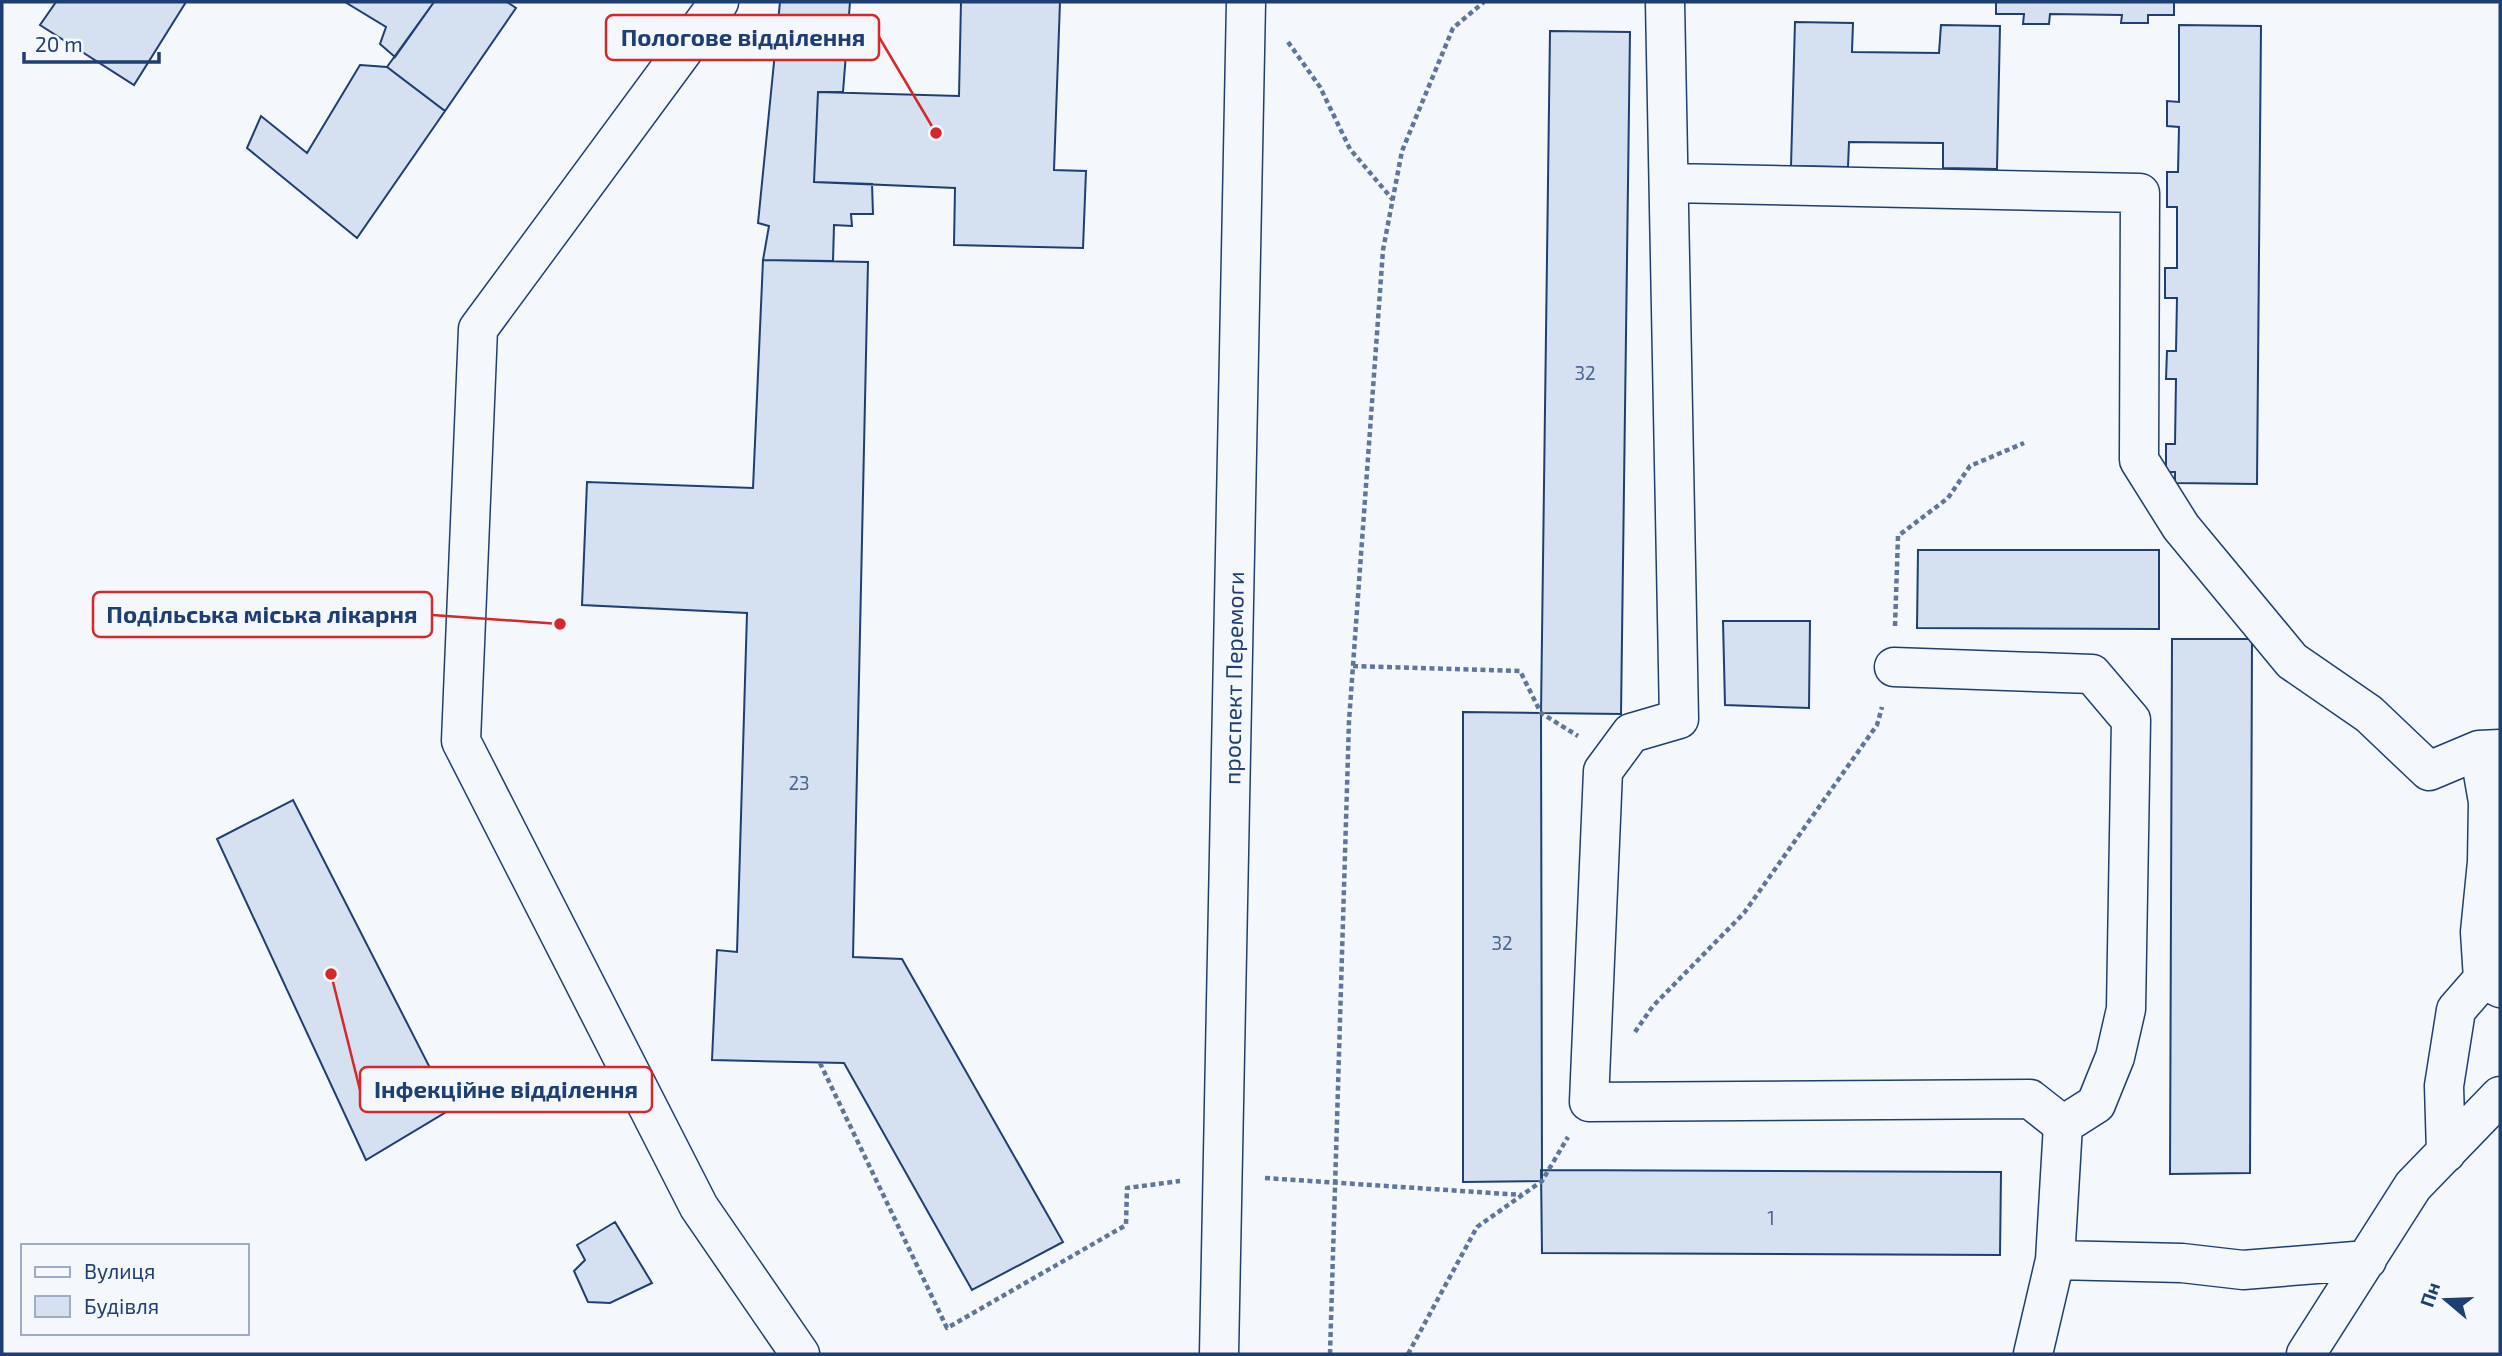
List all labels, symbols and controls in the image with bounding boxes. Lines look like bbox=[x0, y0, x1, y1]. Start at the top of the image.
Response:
callout: Пологове відділення bbox=[606, 15, 879, 60]
scale bar bbox=[24, 21, 159, 65]
text: Пологове відділення bbox=[621, 22, 865, 51]
text: 20 m bbox=[35, 31, 83, 56]
house number: 32 bbox=[1574, 361, 1596, 384]
street label: проспект Перемоги bbox=[1217, 571, 1249, 785]
callout: Подільська міська лікарня bbox=[93, 592, 432, 637]
text: Подільська міська лікарня bbox=[106, 599, 418, 628]
house number: 23 bbox=[788, 771, 810, 794]
house number: 32 bbox=[1491, 931, 1513, 954]
callout: Інфекційне відділення bbox=[360, 1067, 652, 1112]
text: Інфекційне відділення bbox=[374, 1074, 638, 1103]
house number: 1 bbox=[1767, 1206, 1775, 1229]
legend bbox=[21, 1244, 248, 1335]
text: Вулиця bbox=[84, 1258, 155, 1284]
north arrow bbox=[2411, 1265, 2481, 1335]
text: Пн bbox=[2415, 1279, 2444, 1310]
text: Будівля bbox=[84, 1293, 159, 1319]

